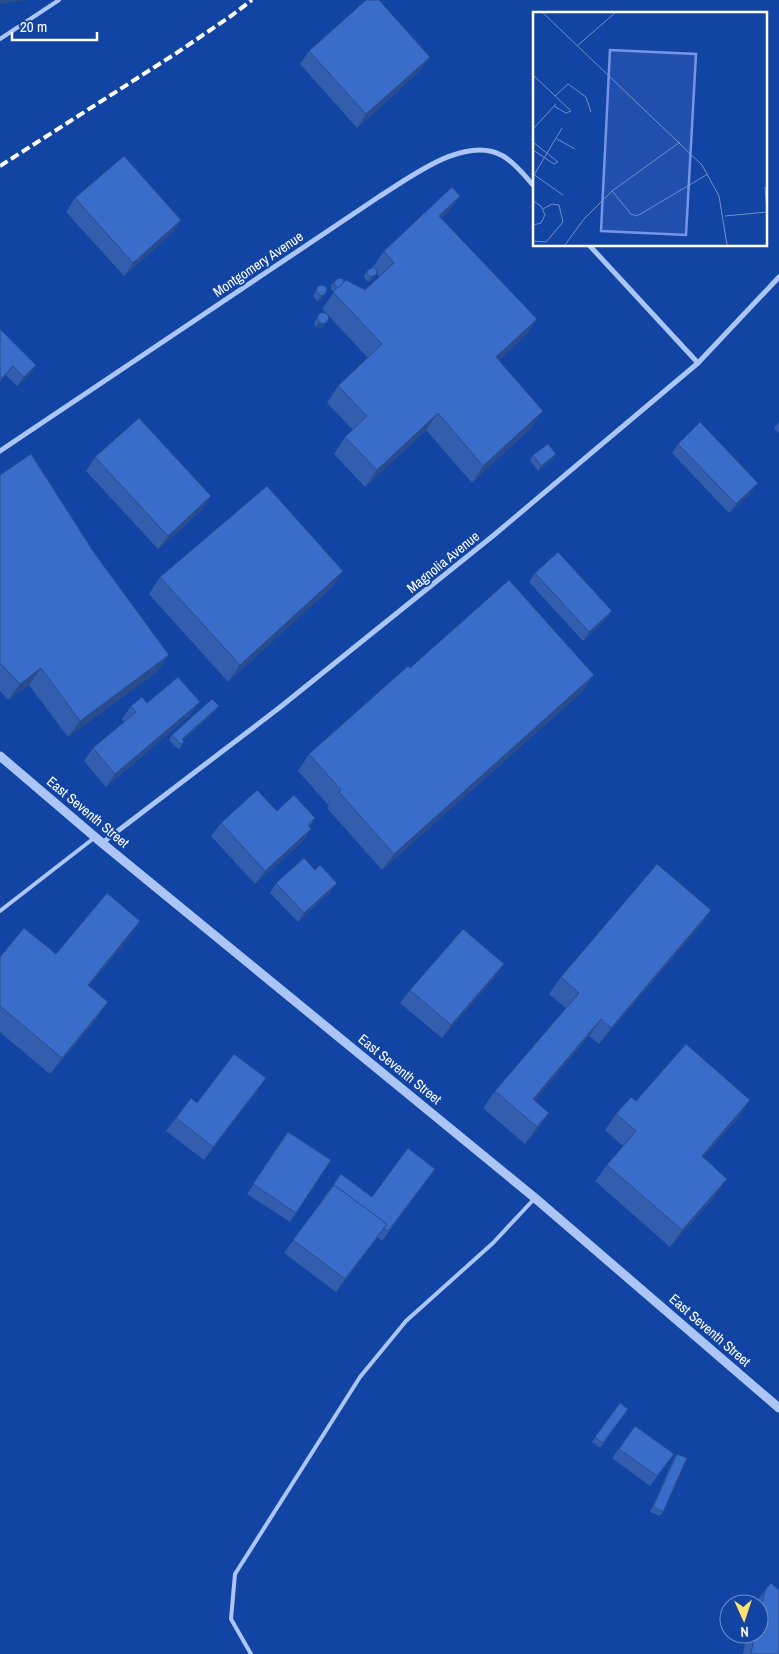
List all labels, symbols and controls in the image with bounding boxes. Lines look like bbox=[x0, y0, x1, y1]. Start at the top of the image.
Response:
scale bar bbox=[12, 10, 98, 42]
inset map bbox=[533, 12, 766, 246]
text: 20 m bbox=[20, 16, 47, 37]
street label: Montgomery Avenue bbox=[209, 227, 307, 301]
street label: Magnolia Avenue bbox=[403, 527, 483, 597]
street label: East Seventh Street bbox=[43, 772, 133, 852]
street label: East Seventh Street bbox=[355, 1030, 445, 1108]
street label: East Seventh Street bbox=[666, 1290, 754, 1370]
north arrow bbox=[719, 1594, 769, 1644]
text: N bbox=[740, 1623, 749, 1641]

